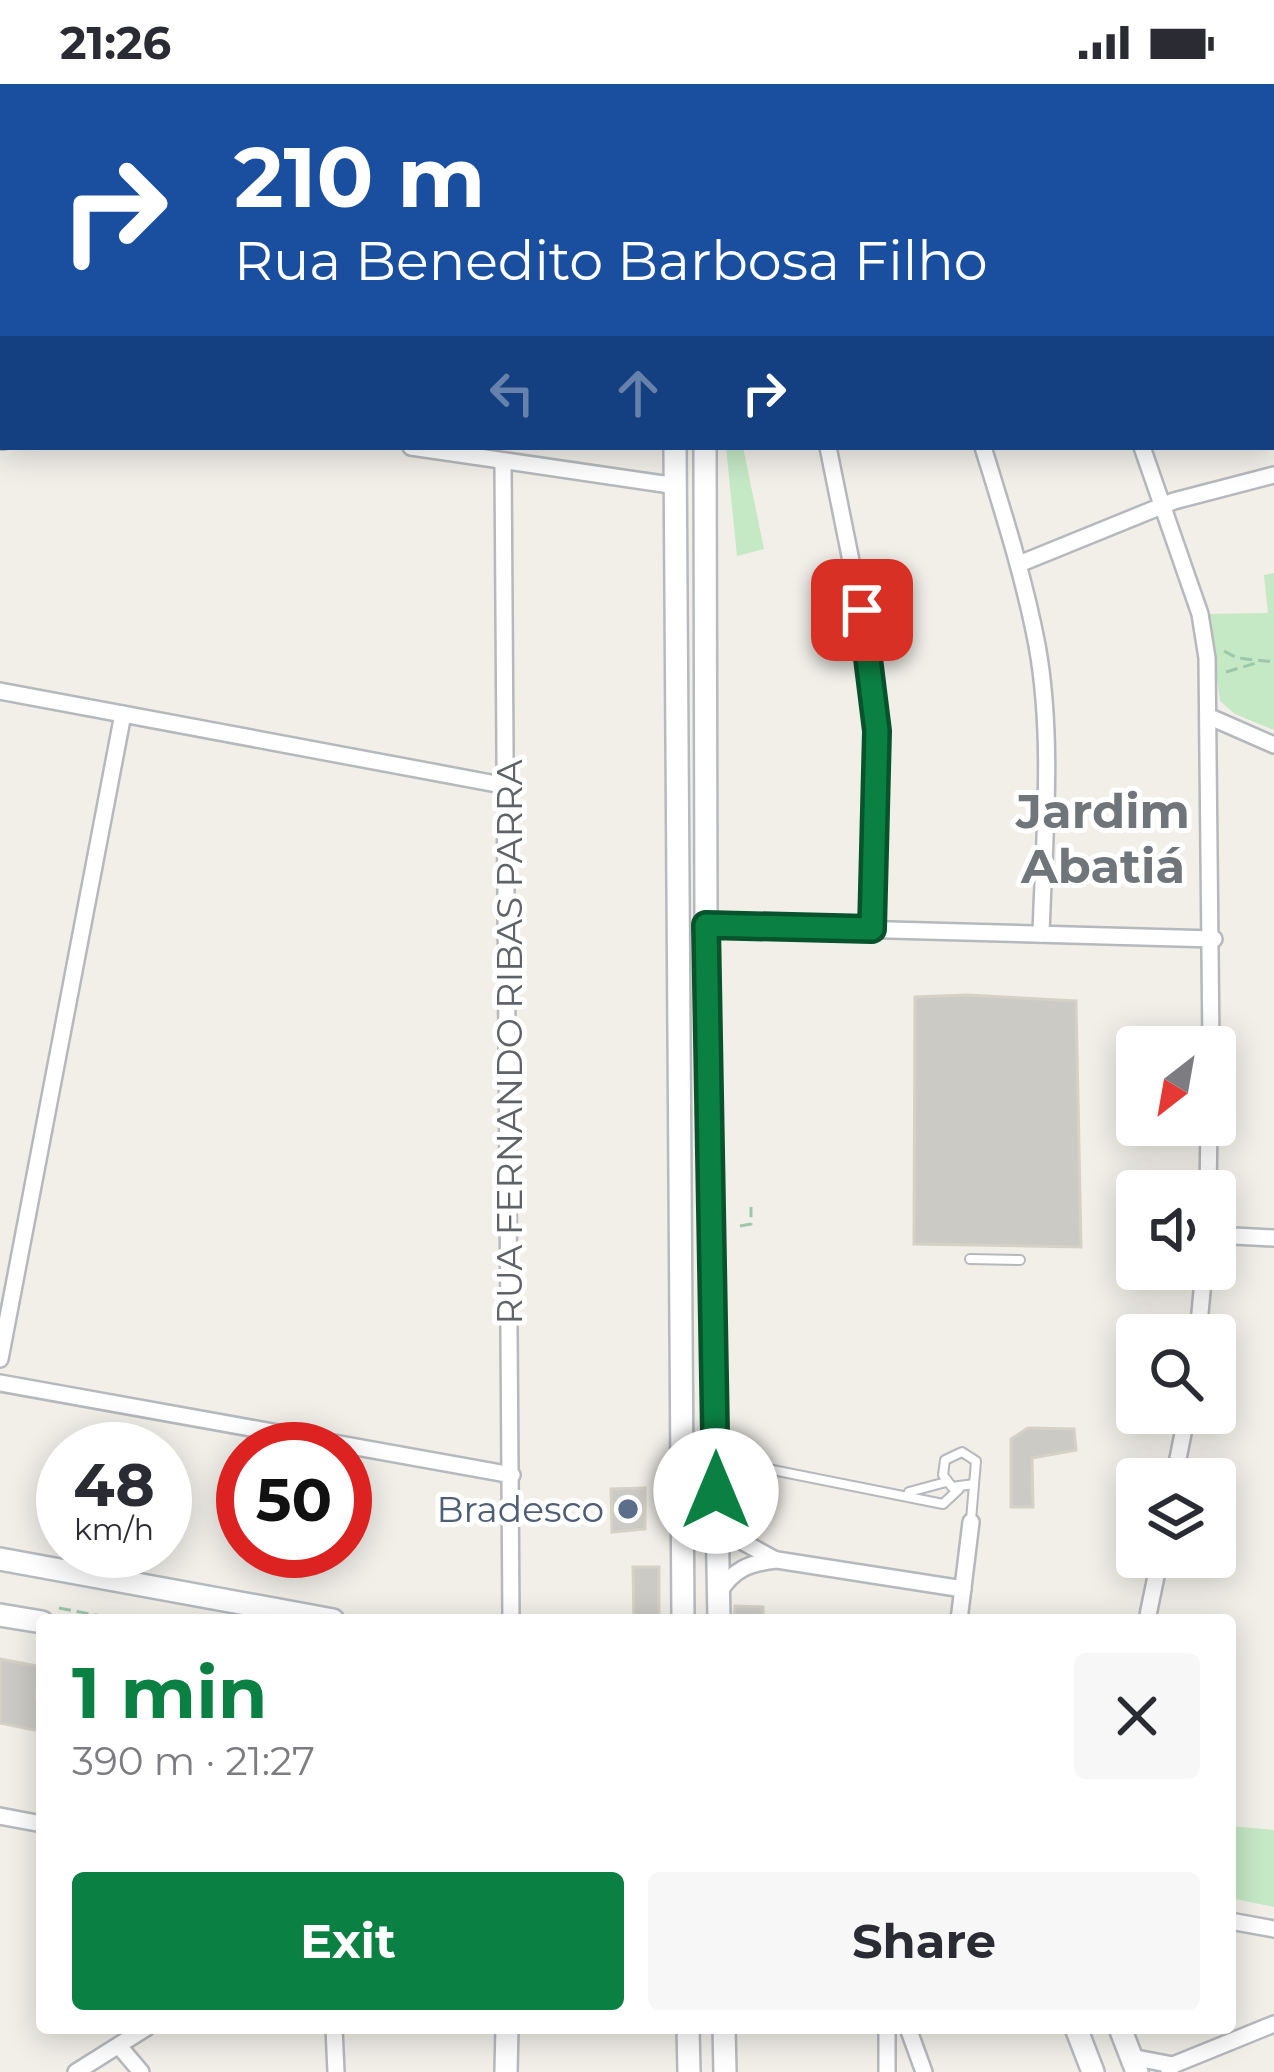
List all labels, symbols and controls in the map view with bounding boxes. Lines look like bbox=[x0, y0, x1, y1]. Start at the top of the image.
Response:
text: 21:26 bbox=[60, 15, 171, 70]
text: 210 m bbox=[234, 126, 485, 228]
icon: right bbox=[36, 132, 192, 288]
text: Rua Benedito Barbosa Filho bbox=[234, 228, 988, 294]
icon: left bbox=[479, 360, 545, 426]
icon: ahead bbox=[605, 360, 671, 426]
icon: right bbox=[731, 360, 797, 426]
pin bbox=[811, 559, 913, 661]
icon: arrive bbox=[829, 577, 895, 643]
street label: RUA FERNANDO RIBAS PARRA bbox=[487, 759, 531, 1325]
district label: Jardim Abatiá bbox=[1015, 782, 1190, 895]
north arrow bbox=[1116, 1026, 1236, 1146]
map controls bbox=[1116, 1026, 1236, 1578]
button: sound bbox=[1116, 1170, 1236, 1290]
button: search bbox=[1116, 1314, 1236, 1434]
speed limit sign: 50 bbox=[216, 1422, 372, 1578]
position arrow bbox=[653, 1428, 779, 1554]
text: 48 bbox=[73, 1448, 155, 1521]
button: layers bbox=[1116, 1458, 1236, 1578]
place label: Bradesco bbox=[436, 1487, 604, 1531]
marker: Bradesco bbox=[615, 1496, 641, 1522]
text: km/h bbox=[74, 1511, 154, 1548]
text: 1 min bbox=[72, 1648, 268, 1736]
button: close bbox=[1074, 1653, 1200, 1779]
text: 390 m · 21:27 bbox=[72, 1737, 315, 1785]
button: Exit bbox=[72, 1872, 624, 2010]
button: Share bbox=[648, 1872, 1200, 2010]

